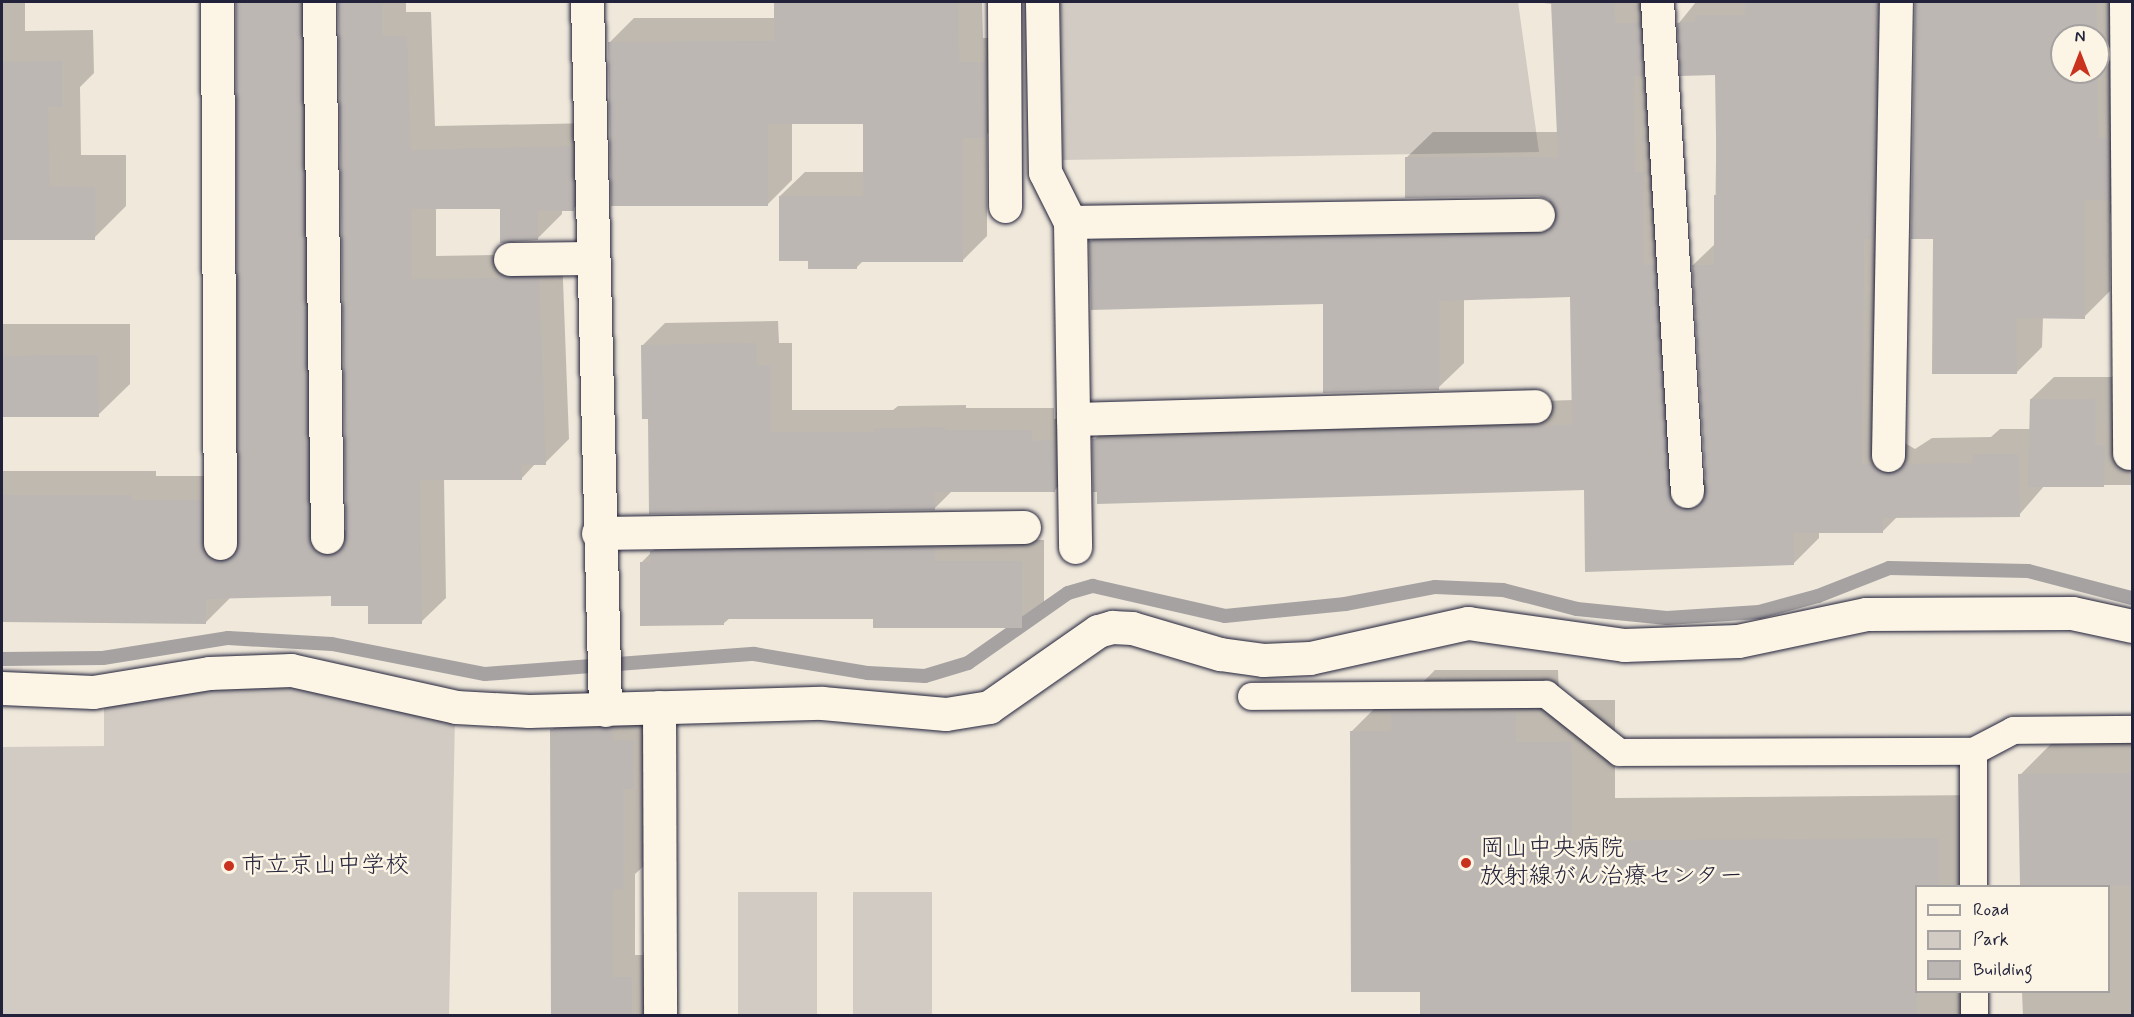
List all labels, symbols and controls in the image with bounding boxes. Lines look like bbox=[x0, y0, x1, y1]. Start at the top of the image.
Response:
north arrow bbox=[2050, 24, 2110, 84]
text: N bbox=[2075, 27, 2085, 48]
place label: 岡山中央病院 放射線がん治療センター bbox=[1480, 835, 1744, 891]
place label: 市立京山中学校 bbox=[241, 852, 409, 880]
marker: 岡山中央病院 放射線がん治療センター bbox=[1457, 854, 1475, 872]
marker: 市立京山中学校 bbox=[222, 859, 236, 873]
legend bbox=[1915, 885, 2110, 993]
text: Road bbox=[1973, 898, 2009, 922]
text: Park bbox=[1973, 928, 2009, 952]
text: Building bbox=[1973, 958, 2033, 982]

